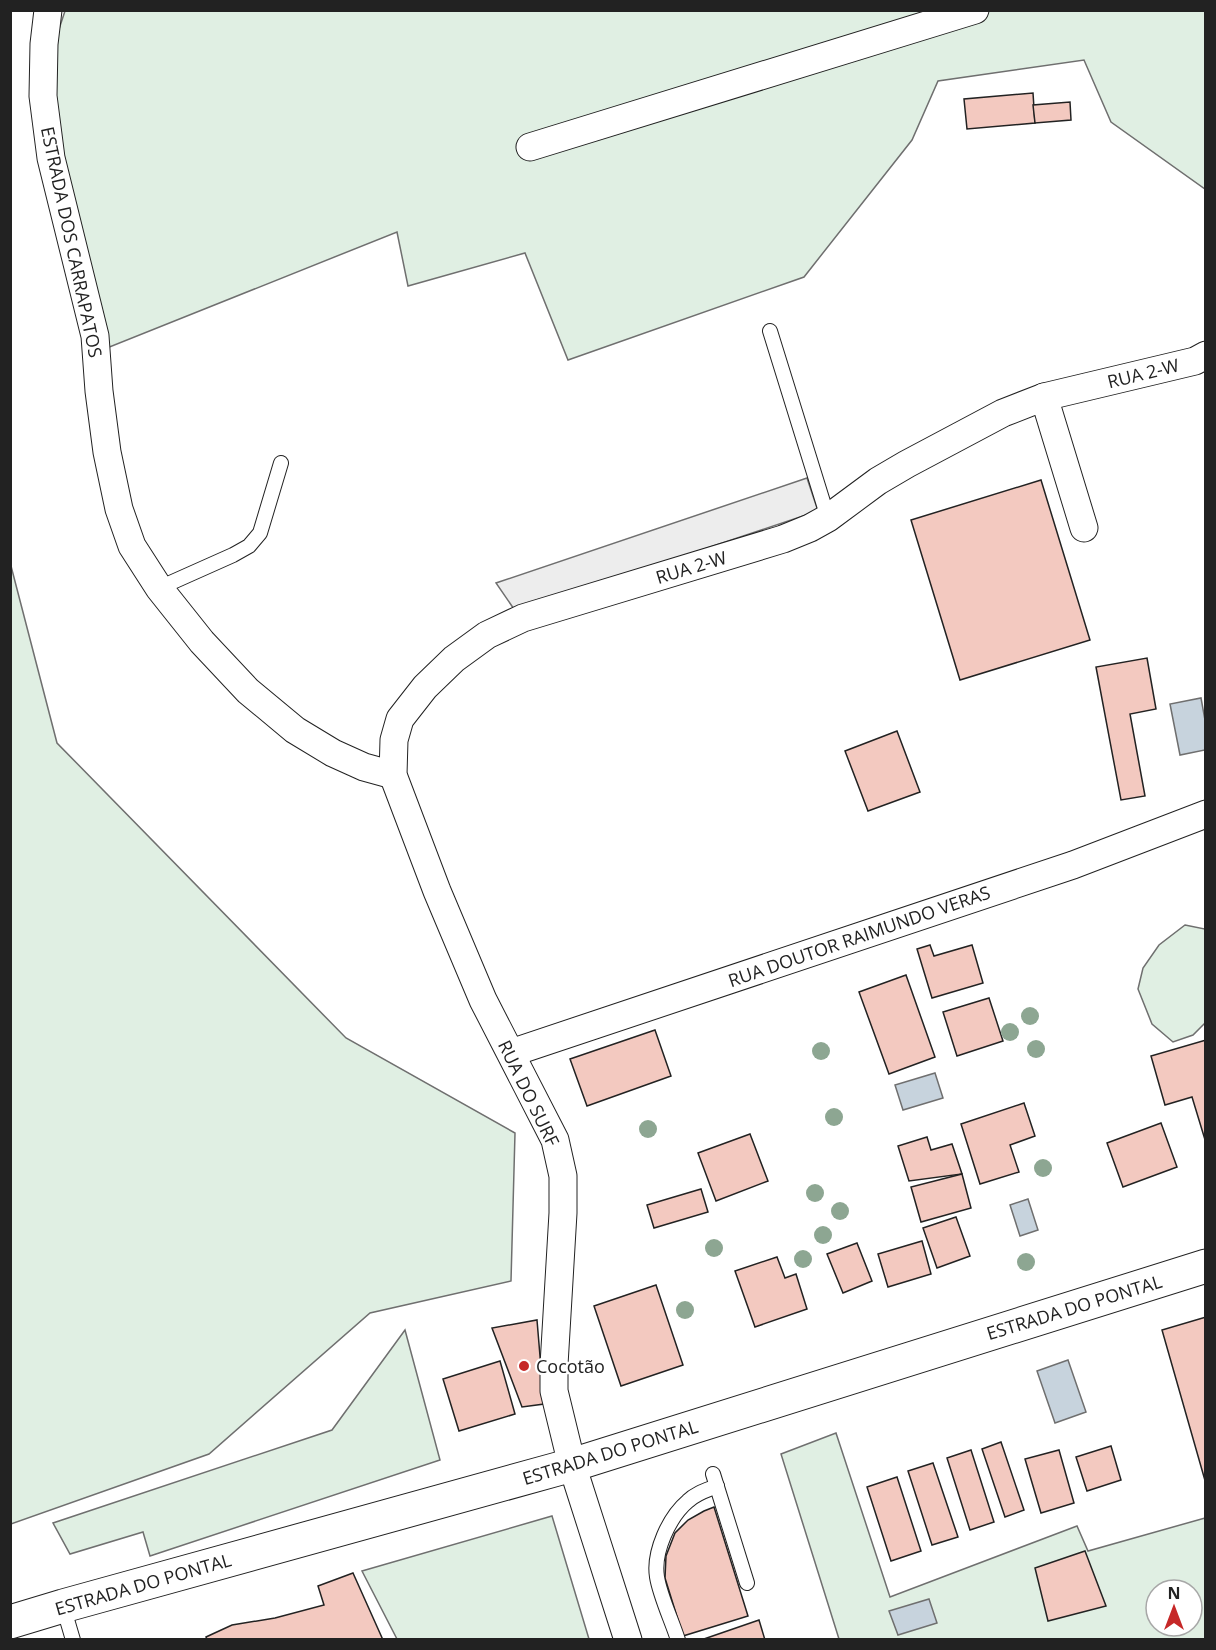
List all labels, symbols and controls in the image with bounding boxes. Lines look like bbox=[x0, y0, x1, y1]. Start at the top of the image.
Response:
street label: ESTRADA DOS CARRAPATOS bbox=[36, 124, 108, 360]
street label: RUA 2-W bbox=[1105, 352, 1182, 393]
street label: RUA 2-W bbox=[653, 545, 730, 589]
street label: RUA DOUTOR RAIMUNDO VERAS bbox=[725, 880, 993, 992]
street label: RUA DO SURF bbox=[493, 1036, 565, 1150]
street label: ESTRADA DO PONTAL bbox=[983, 1269, 1165, 1345]
place label: Cocotão bbox=[536, 1354, 605, 1378]
marker: Cocotão bbox=[517, 1359, 531, 1373]
street label: ESTRADA DO PONTAL bbox=[519, 1414, 701, 1490]
street label: ESTRADA DO PONTAL bbox=[52, 1547, 234, 1621]
north arrow bbox=[1144, 1578, 1204, 1638]
text: N bbox=[1167, 1582, 1181, 1604]

